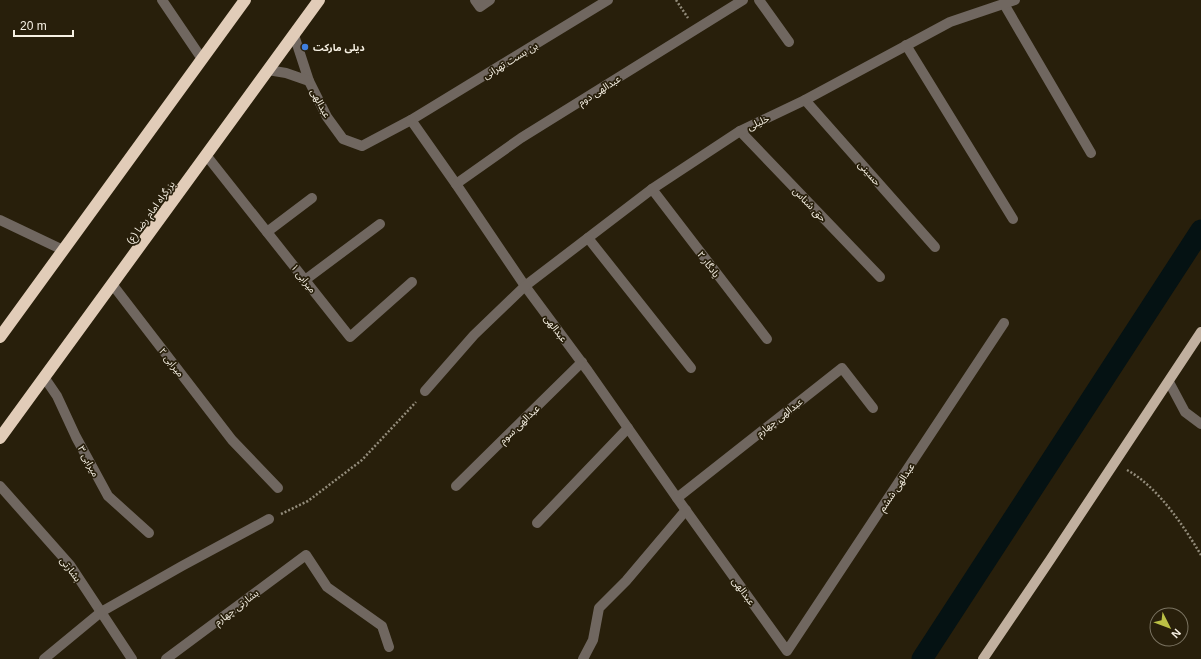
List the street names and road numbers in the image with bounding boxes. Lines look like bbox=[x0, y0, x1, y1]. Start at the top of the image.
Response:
street label: بن بست تهرانی bbox=[481, 40, 540, 82]
street label: عبدالهی دوم bbox=[576, 73, 624, 110]
street label: عبدالهی bbox=[308, 87, 333, 120]
street label: خلیلی bbox=[745, 113, 771, 132]
street label: حسینی bbox=[856, 159, 883, 188]
street label: بزرگراه امام رضا (ع) bbox=[124, 178, 179, 248]
street label: حق شناس bbox=[790, 185, 829, 224]
street label: یادگار ۲ bbox=[694, 249, 722, 280]
street label: میرابی ۱ bbox=[288, 262, 318, 296]
street label: عبدالهی bbox=[542, 313, 569, 344]
street label: میرابی ۲ bbox=[156, 346, 186, 380]
street label: عبدالهی چهارم bbox=[754, 396, 807, 441]
street label: عبدالهی سوم bbox=[497, 403, 544, 448]
street label: میرابی ۳ bbox=[75, 444, 101, 479]
street label: عبدالهی ششم bbox=[876, 461, 918, 515]
street label: بشارتی bbox=[57, 555, 84, 585]
street label: عبدالهی bbox=[730, 575, 757, 607]
street label: بشارتی چهارم bbox=[212, 587, 263, 630]

